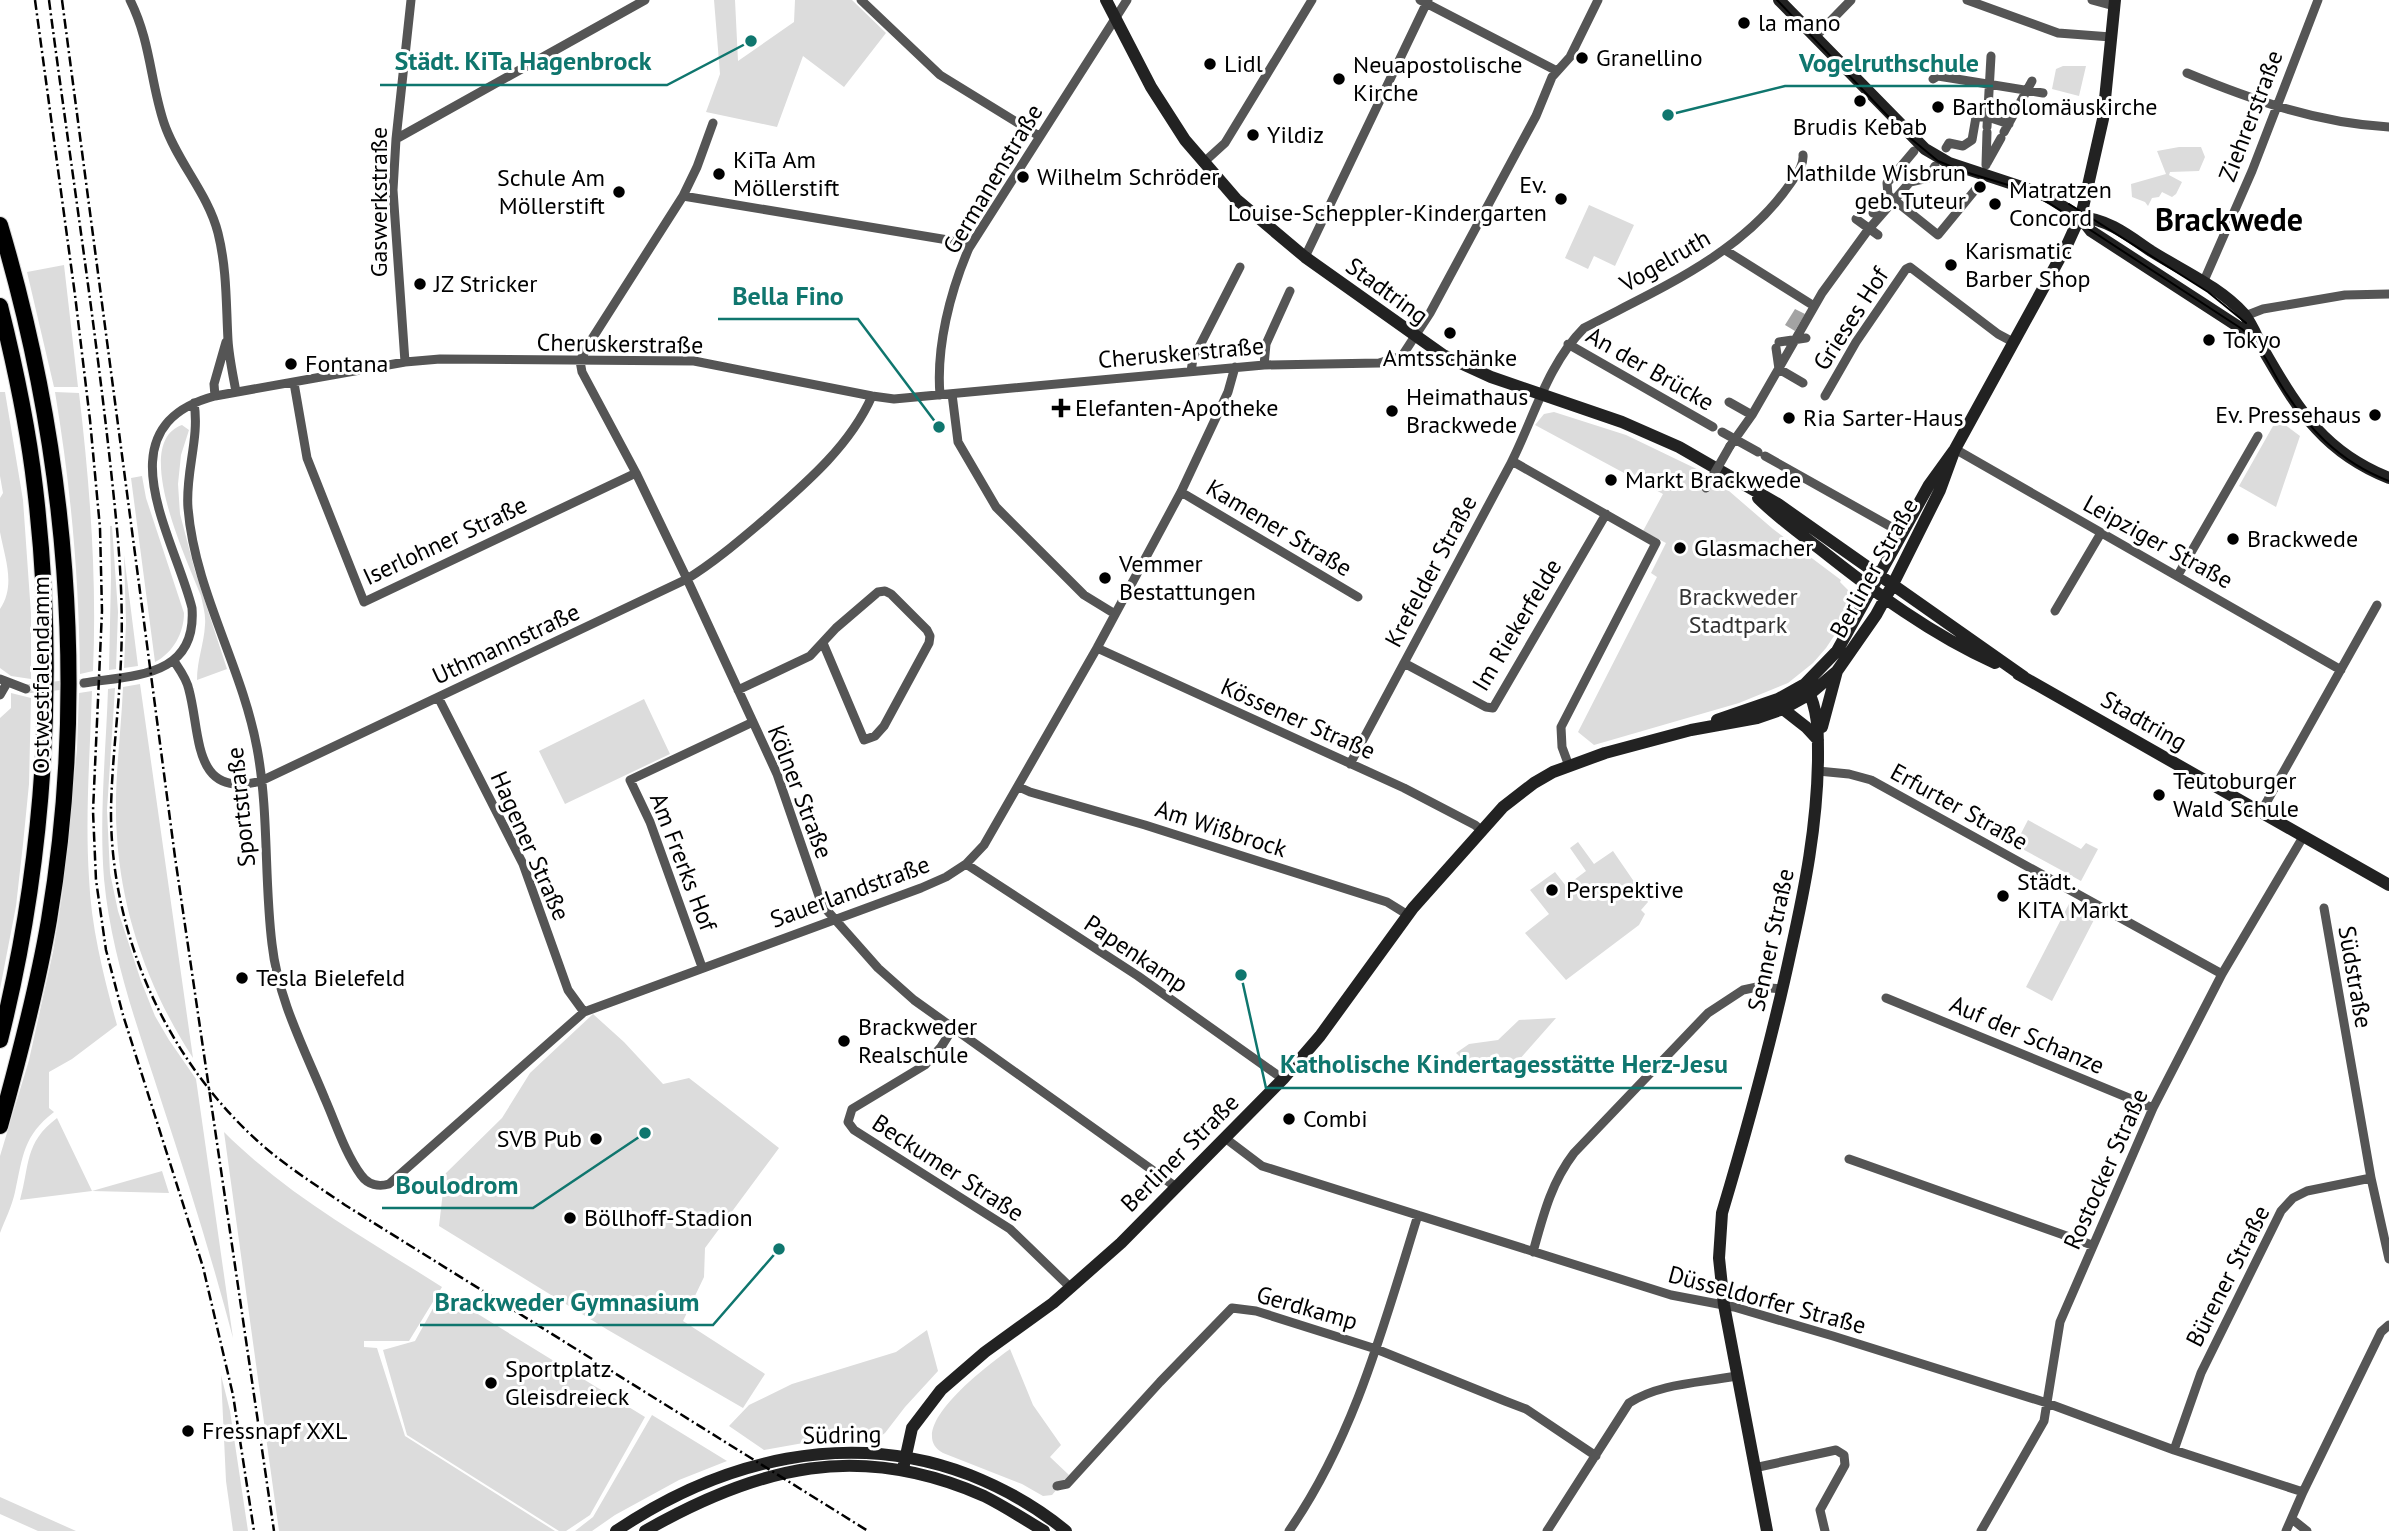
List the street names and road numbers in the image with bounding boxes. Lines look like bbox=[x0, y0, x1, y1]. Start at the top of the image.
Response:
street label: Ziehrerstraße bbox=[2211, 46, 2290, 186]
street label: Germanenstraße bbox=[936, 98, 1050, 259]
street label: Gaswerkstraße bbox=[363, 127, 394, 277]
street label: Vogelruth bbox=[1613, 222, 1716, 299]
street label: Stadtring bbox=[1340, 250, 1435, 331]
street label: Grieses Hof bbox=[1806, 260, 1896, 376]
street label: An der Brücke bbox=[1581, 319, 1720, 418]
street label: Cheruskerstraße bbox=[537, 327, 704, 360]
street label: Cheruskerstraße bbox=[1097, 330, 1265, 375]
street label: Kamener Straße bbox=[1201, 472, 1358, 583]
street label: Leipziger Straße bbox=[2078, 488, 2239, 595]
street label: Iserlohner Straße bbox=[358, 489, 532, 592]
street label: Krefelder Straße bbox=[1377, 489, 1484, 652]
street label: Berliner Straße bbox=[1822, 492, 1925, 643]
street label: Im Riekerfelde bbox=[1465, 553, 1568, 697]
street label: Ostwestfalendamm bbox=[25, 576, 56, 774]
street label: Uthmannstraße bbox=[427, 596, 585, 691]
street label: Kössener Straße bbox=[1216, 671, 1380, 766]
street label: Stadtring bbox=[2096, 684, 2193, 758]
street label: Kölner Straße bbox=[761, 721, 840, 863]
street label: Sportstraße bbox=[219, 746, 262, 868]
street label: Erfurter Straße bbox=[1885, 756, 2033, 857]
street label: Hagener Straße bbox=[484, 766, 577, 925]
street label: Am Frerks Hof bbox=[643, 788, 724, 936]
street label: Am Wißbrock bbox=[1152, 793, 1291, 864]
street label: Sauerlandstraße bbox=[766, 848, 934, 935]
street label: Senner Straße bbox=[1740, 866, 1801, 1014]
street label: Papenkamp bbox=[1078, 908, 1194, 1000]
street label: Südstraße bbox=[2331, 923, 2380, 1030]
street label: Auf der Schanze bbox=[1945, 988, 2109, 1081]
street label: Rostocker Straße bbox=[2056, 1083, 2155, 1254]
street label: Berliner Straße bbox=[1114, 1087, 1245, 1218]
street label: Beckumer Straße bbox=[867, 1107, 1030, 1228]
street label: Bürener Straße bbox=[2179, 1200, 2276, 1352]
street label: Düsseldorfer Straße bbox=[1665, 1258, 1869, 1341]
street label: Gerdkamp bbox=[1253, 1278, 1361, 1337]
street label: Südring bbox=[802, 1418, 882, 1451]

